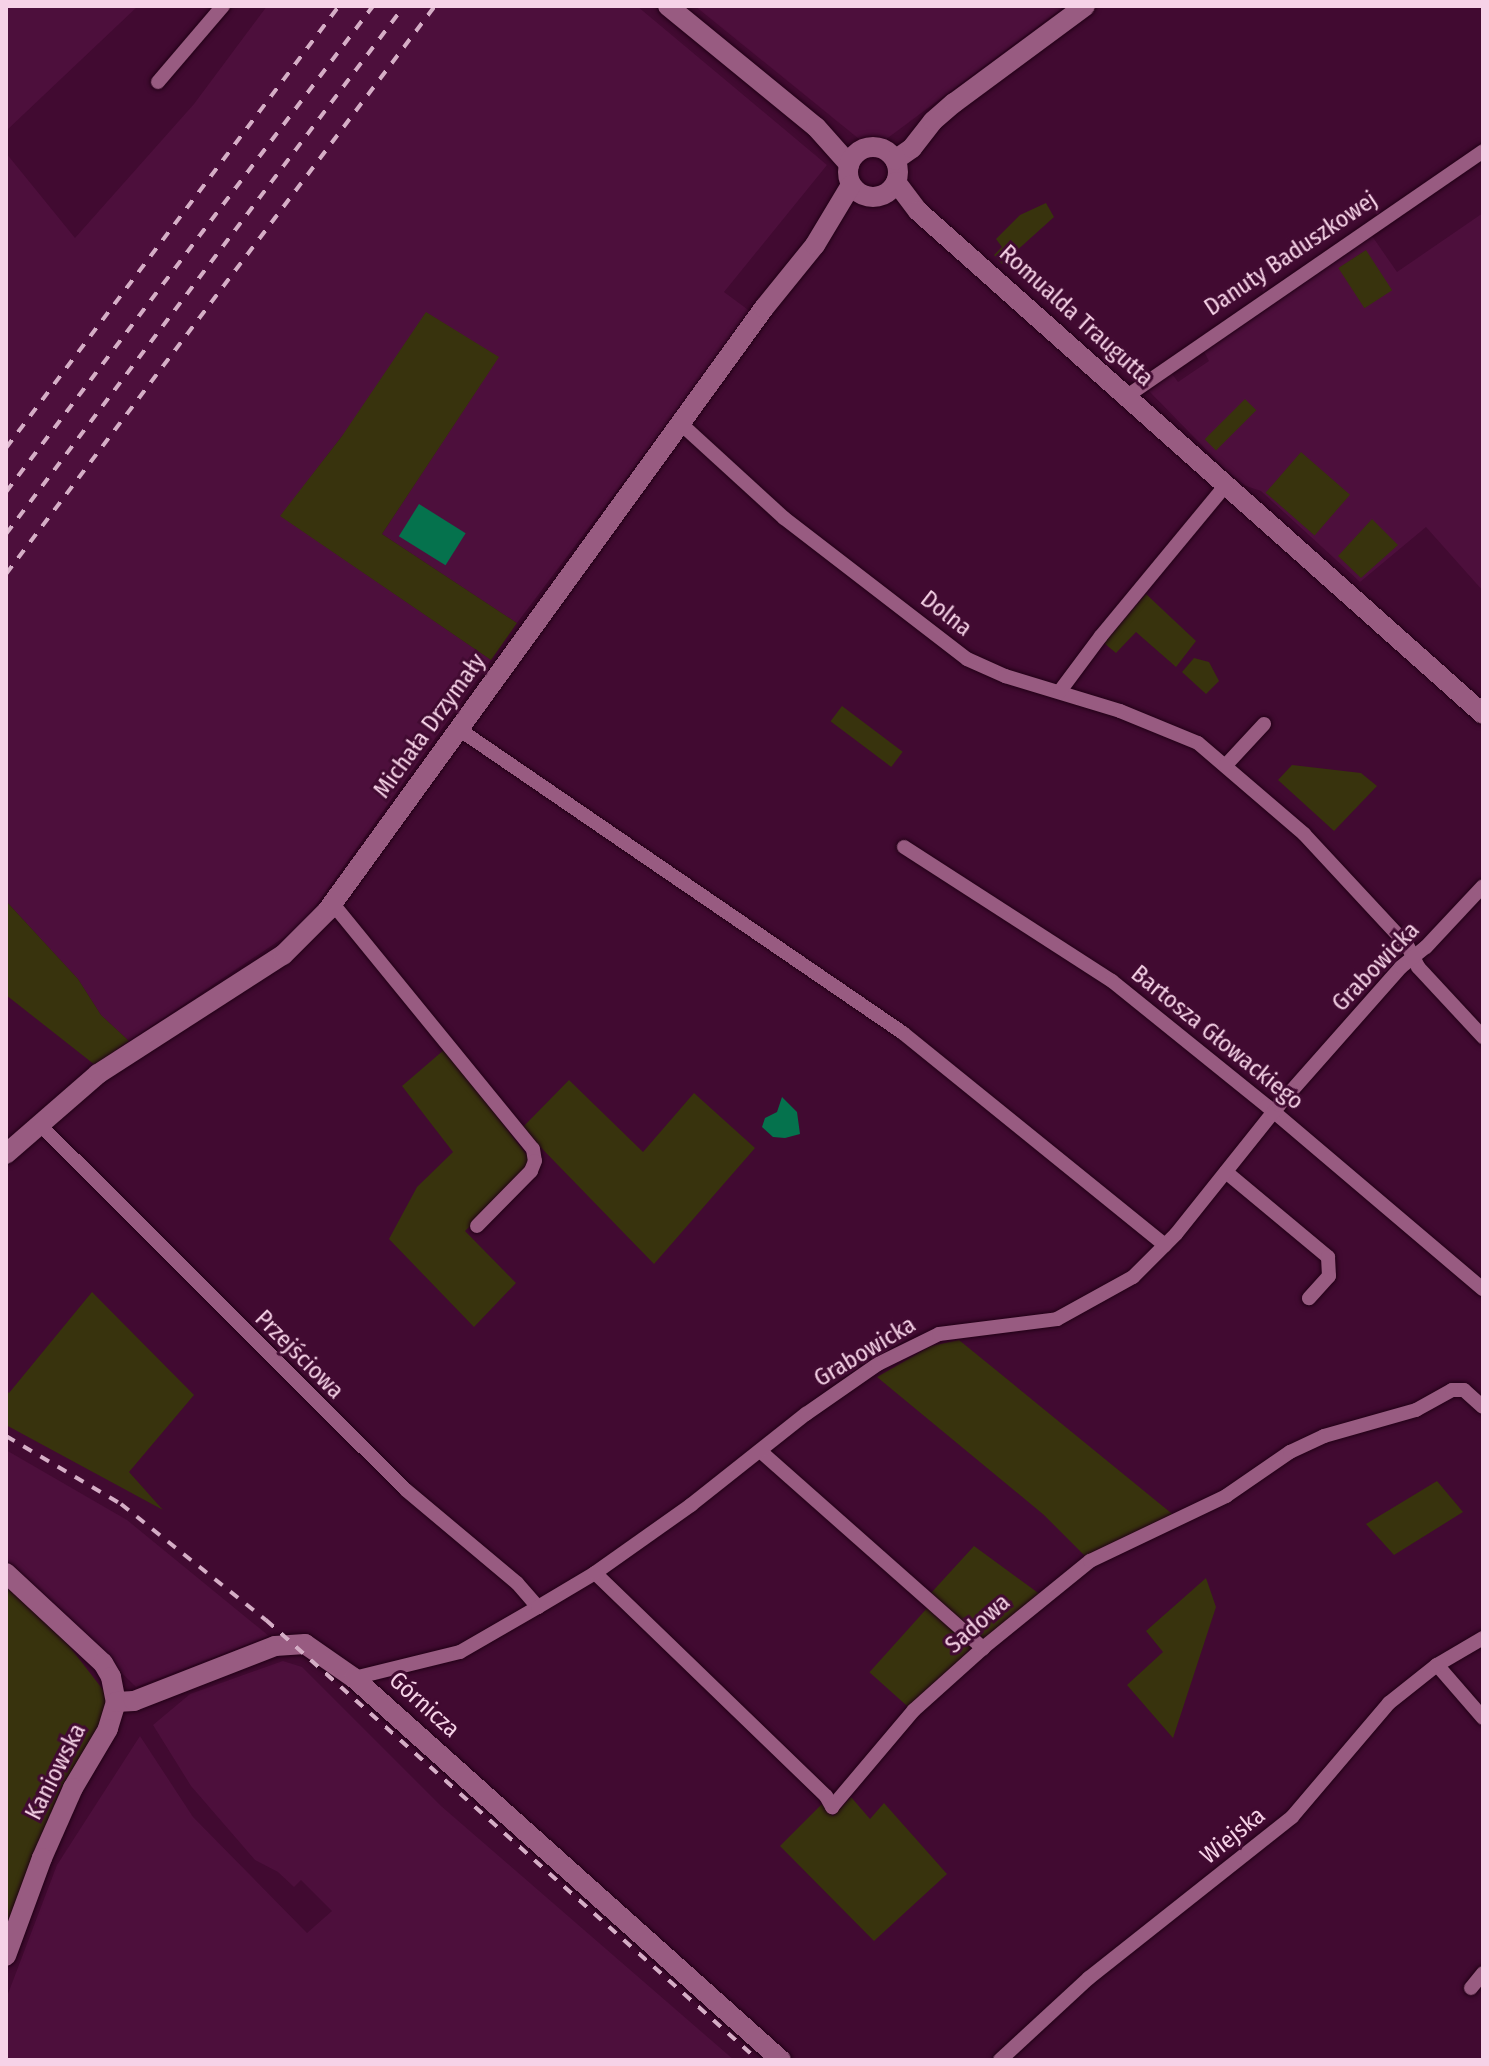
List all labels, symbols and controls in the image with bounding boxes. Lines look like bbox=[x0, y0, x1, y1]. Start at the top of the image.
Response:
street label: Danuty Baduszkowej bbox=[1199, 186, 1383, 322]
street label: Romualda Traugutta bbox=[993, 239, 1159, 393]
street label: Dolna bbox=[915, 585, 977, 643]
street label: Michała Drzymały bbox=[368, 648, 492, 804]
street label: Grabowicka bbox=[1326, 916, 1426, 1018]
street label: Bartosza Głowackiego bbox=[1125, 960, 1309, 1116]
street label: Przejściowa bbox=[249, 1305, 349, 1405]
street label: Grabowicka bbox=[809, 1311, 921, 1393]
street label: Sadowa bbox=[940, 1588, 1016, 1660]
street label: Górnicza bbox=[383, 1666, 465, 1744]
street label: Kaniowska bbox=[20, 1719, 92, 1825]
street label: Wiejska bbox=[1195, 1801, 1271, 1871]

